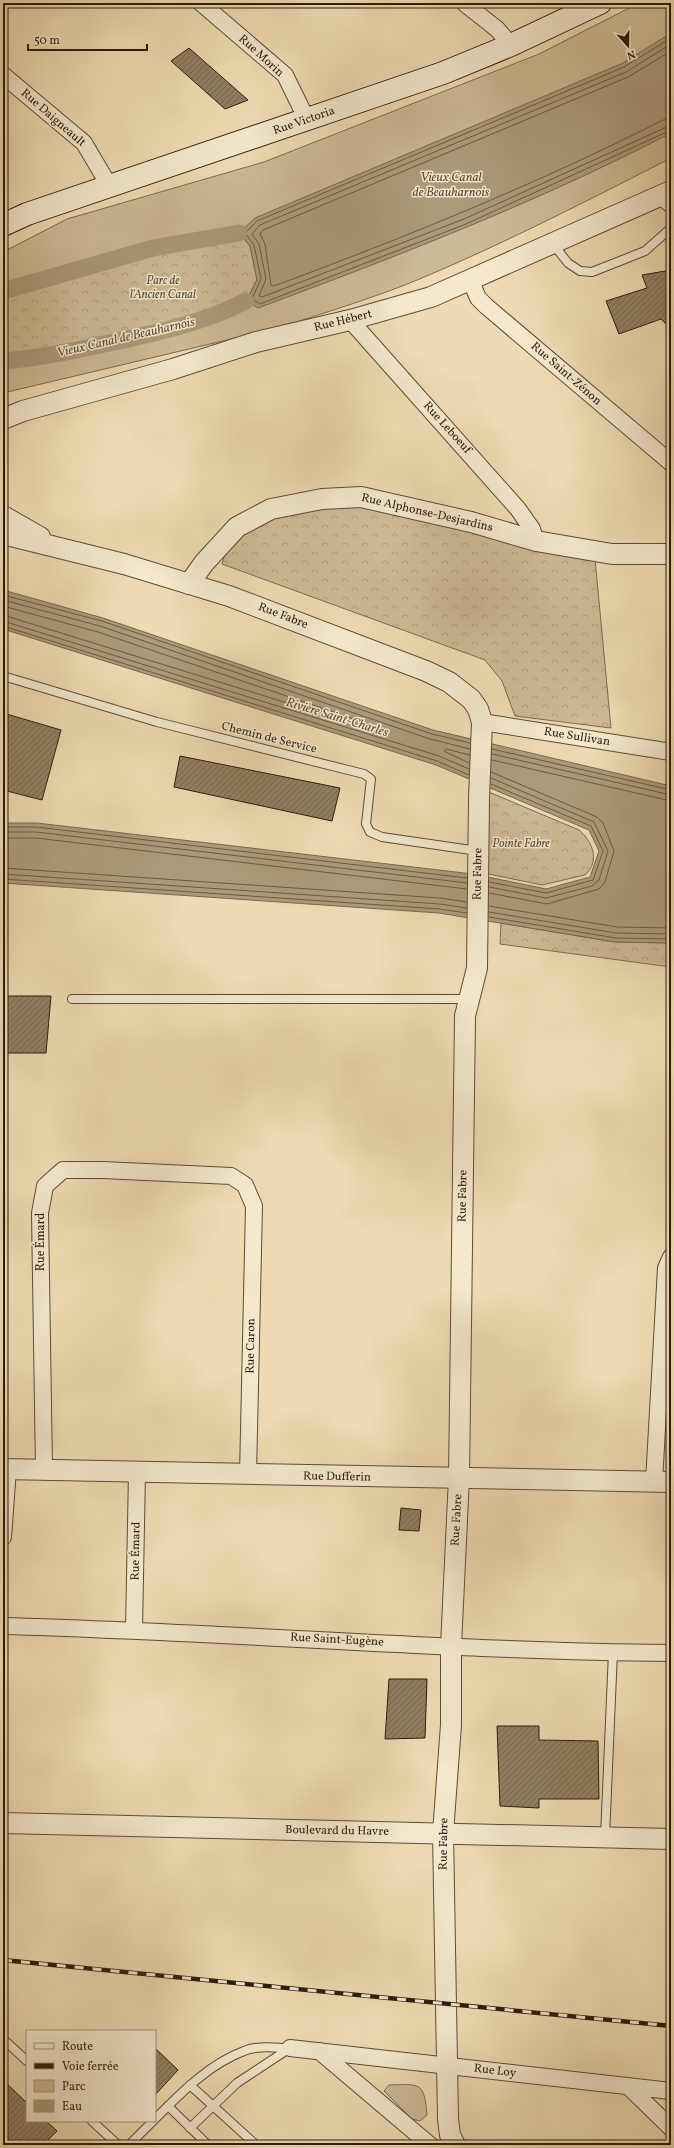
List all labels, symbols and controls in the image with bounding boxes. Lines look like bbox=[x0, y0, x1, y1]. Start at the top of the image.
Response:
scale bar bbox=[28, 26, 147, 52]
north arrow bbox=[608, 26, 648, 66]
street label: Rue Morin bbox=[235, 31, 287, 81]
text: 50 m bbox=[34, 33, 60, 49]
text: N bbox=[625, 46, 637, 62]
street label: Rue Daigneault bbox=[17, 85, 89, 151]
street label: Rue Victoria bbox=[271, 103, 337, 139]
water label: Vieux Canal de Beauharnois bbox=[413, 169, 490, 202]
park label: Parc de l'Ancien Canal bbox=[130, 273, 196, 303]
street label: Rue Hébert bbox=[312, 306, 374, 336]
water label: Vieux Canal de Beauharnois bbox=[55, 313, 197, 363]
street label: Rue Saint-Zénon bbox=[527, 339, 605, 409]
street label: Rue Leboeuf bbox=[419, 399, 476, 459]
street label: Rue Alphonse-Desjardins bbox=[360, 490, 494, 536]
street label: Rue Fabre bbox=[256, 599, 311, 633]
water label: Rivière Saint-Charles bbox=[284, 694, 391, 742]
street label: Chemin de Service bbox=[220, 718, 319, 758]
street label: Rue Sullivan bbox=[543, 724, 611, 750]
park label: Pointe Fabre bbox=[492, 836, 550, 852]
street label: Rue Fabre bbox=[470, 847, 486, 900]
street label: Rue Fabre bbox=[455, 1169, 471, 1222]
street label: Rue Émard bbox=[32, 1212, 49, 1271]
street label: Rue Caron bbox=[243, 1318, 259, 1374]
street label: Rue Dufferin bbox=[303, 1468, 371, 1486]
street label: Rue Fabre bbox=[448, 1493, 466, 1547]
street label: Rue Émard bbox=[126, 1521, 145, 1580]
street label: Rue Saint-Eugène bbox=[290, 1630, 385, 1650]
street label: Rue Fabre bbox=[436, 1817, 452, 1870]
street label: Boulevard du Havre bbox=[285, 1822, 389, 1840]
legend bbox=[26, 2030, 156, 2122]
text: Route bbox=[62, 2039, 93, 2055]
text: Voie ferrée bbox=[62, 2059, 119, 2075]
street label: Rue Loy bbox=[473, 2060, 518, 2082]
text: Parc bbox=[62, 2079, 85, 2095]
text: Eau bbox=[62, 2099, 82, 2115]

